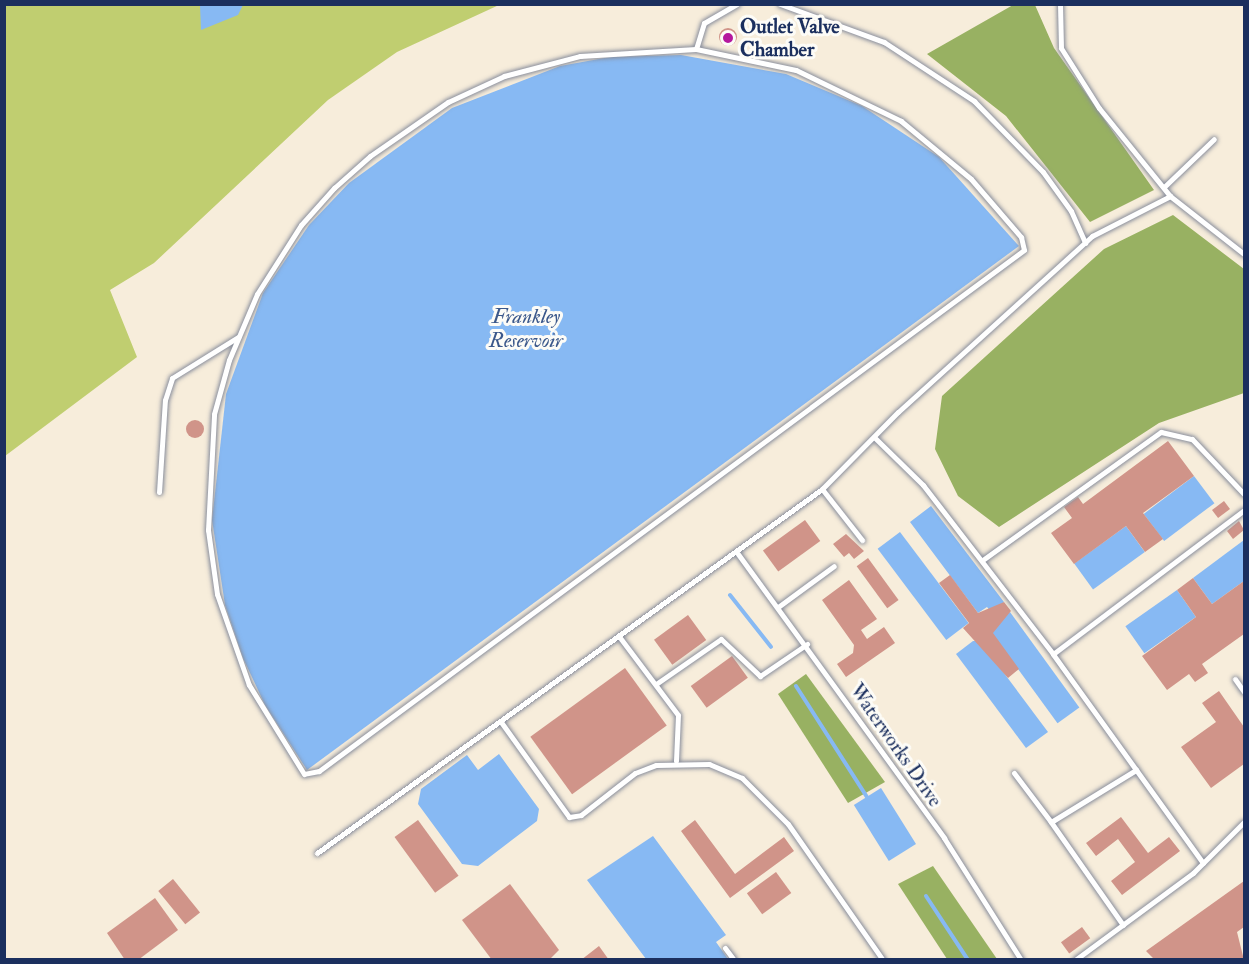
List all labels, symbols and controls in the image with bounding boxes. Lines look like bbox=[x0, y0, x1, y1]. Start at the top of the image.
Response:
place label: Outlet Valve Chamber bbox=[740, 14, 840, 61]
marker: Outlet Valve Chamber bbox=[721, 31, 735, 45]
water label: Frankley Reservoir bbox=[489, 304, 563, 354]
street label: Waterworks Drive bbox=[845, 679, 947, 811]

